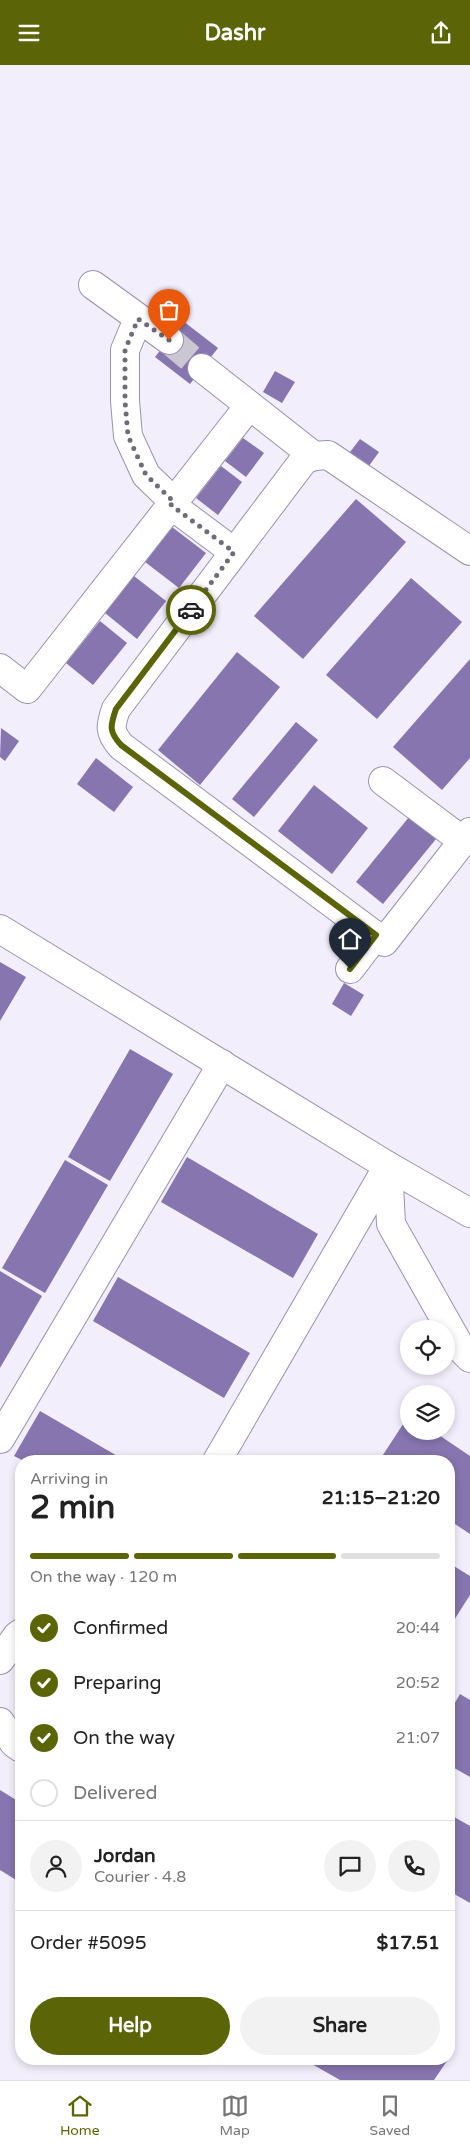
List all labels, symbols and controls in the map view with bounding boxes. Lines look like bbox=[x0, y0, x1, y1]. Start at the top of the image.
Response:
icon: menu bbox=[15, 19, 43, 47]
icon: share bbox=[427, 19, 455, 47]
text: Dashr bbox=[204, 20, 266, 46]
pin bbox=[148, 289, 190, 340]
icon: bag bbox=[155, 296, 183, 324]
courier bbox=[166, 585, 216, 635]
icon: car bbox=[177, 596, 205, 624]
pin bbox=[329, 918, 371, 969]
icon: home bbox=[336, 925, 364, 953]
map controls bbox=[400, 1320, 455, 1440]
button: locate bbox=[400, 1320, 455, 1375]
button: layers bbox=[400, 1385, 455, 1440]
text: Arriving in bbox=[30, 1469, 108, 1489]
text: 21:15–21:20 bbox=[322, 1487, 440, 1509]
text: 2 min bbox=[30, 1489, 115, 1527]
text: On the way · 120 m bbox=[30, 1567, 177, 1587]
icon: check bbox=[30, 1614, 58, 1642]
text: Confirmed bbox=[73, 1617, 168, 1639]
text: 20:44 bbox=[396, 1618, 440, 1638]
icon: check bbox=[30, 1669, 58, 1697]
text: Preparing bbox=[73, 1672, 162, 1694]
text: 20:52 bbox=[396, 1673, 440, 1693]
icon: check bbox=[30, 1724, 58, 1752]
text: On the way bbox=[73, 1727, 175, 1749]
text: 21:07 bbox=[396, 1728, 440, 1748]
text: Delivered bbox=[73, 1782, 158, 1804]
button: person bbox=[30, 1840, 82, 1892]
button: chat bbox=[324, 1840, 376, 1892]
button: phone bbox=[388, 1840, 440, 1892]
text: Jordan bbox=[94, 1845, 156, 1867]
text: Courier · 4.8 bbox=[94, 1867, 186, 1887]
text: Order #5095 bbox=[30, 1932, 147, 1954]
text: $17.51 bbox=[377, 1932, 440, 1954]
button: Help bbox=[30, 1997, 230, 2055]
button: Share bbox=[240, 1997, 440, 2055]
tab: Home bbox=[60, 2092, 100, 2139]
tab: Map bbox=[219, 2092, 250, 2139]
tab: Saved bbox=[370, 2092, 410, 2139]

